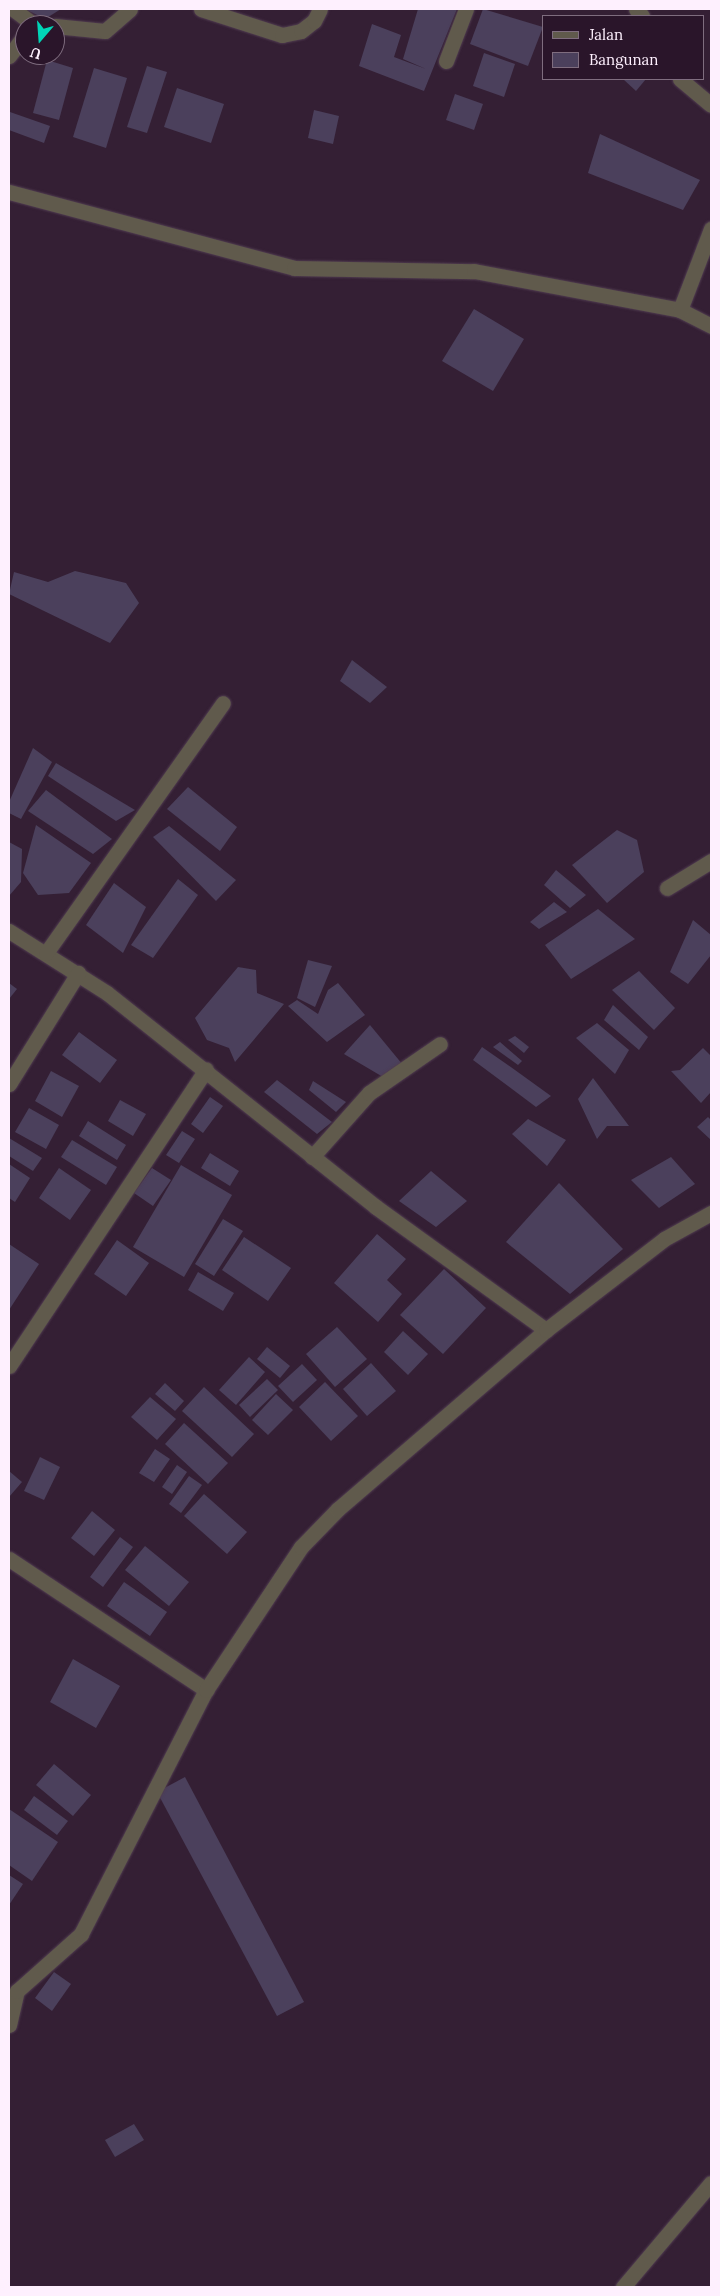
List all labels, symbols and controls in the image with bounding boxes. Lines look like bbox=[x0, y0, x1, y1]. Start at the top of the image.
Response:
north arrow bbox=[15, 15, 65, 65]
legend bbox=[542, 15, 705, 80]
text: Jalan bbox=[589, 25, 623, 44]
text: U bbox=[28, 43, 44, 64]
text: Bangunan bbox=[589, 50, 658, 69]

